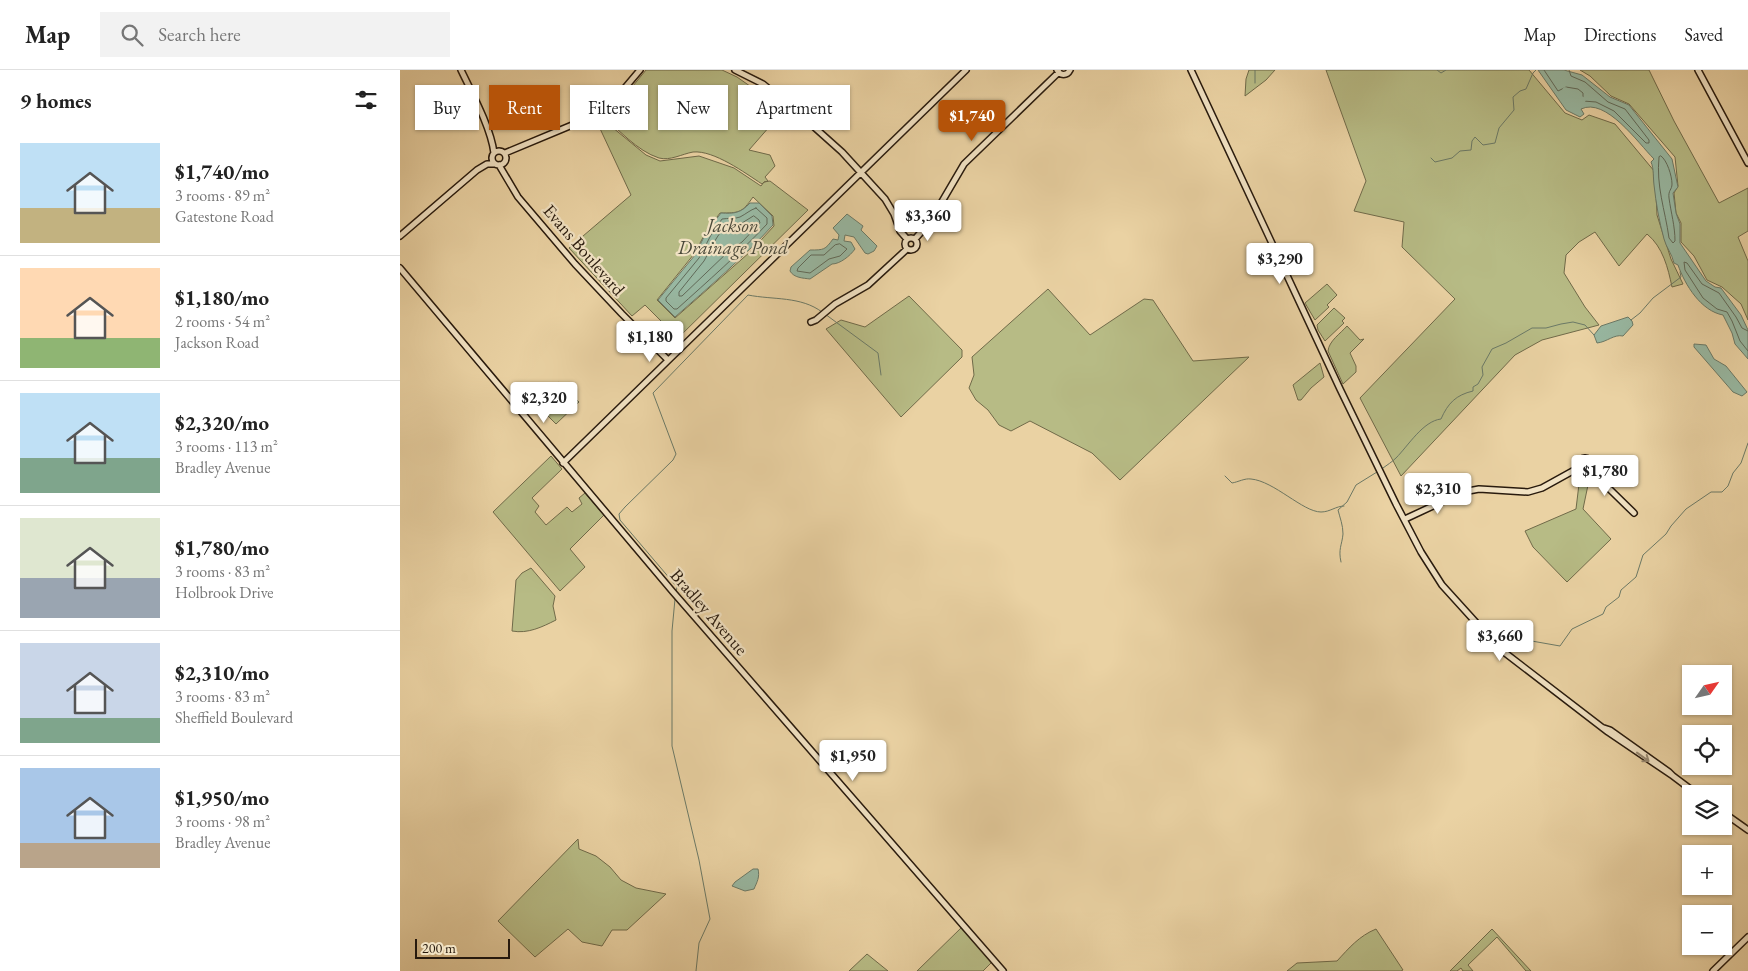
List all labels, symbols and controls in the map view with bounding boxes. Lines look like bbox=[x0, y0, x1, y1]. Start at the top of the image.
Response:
search box bbox=[100, 12, 450, 57]
text: Map bbox=[25, 19, 70, 50]
icon: search bbox=[118, 21, 146, 49]
text: Search here bbox=[158, 22, 241, 47]
text: Map bbox=[1524, 23, 1556, 46]
text: Directions bbox=[1584, 23, 1656, 46]
text: Saved bbox=[1684, 23, 1723, 46]
chip: Buy bbox=[415, 85, 479, 130]
chip: Rent bbox=[489, 85, 560, 130]
chip: Filters bbox=[570, 85, 648, 130]
chip: New bbox=[658, 85, 728, 130]
chip: Apartment bbox=[738, 85, 850, 130]
icon: filters bbox=[352, 86, 380, 114]
text: 9 homes bbox=[20, 87, 92, 114]
pin: $1,740 bbox=[931, 100, 1013, 142]
text: $1,740 bbox=[949, 105, 995, 126]
text: $1,740/mo bbox=[175, 158, 269, 185]
icon: home bbox=[60, 163, 120, 223]
text: 3 rooms · 89 m² bbox=[175, 185, 270, 206]
street label: Evans Boulevard bbox=[538, 199, 631, 301]
pin: $3,360 bbox=[887, 200, 969, 242]
text: $3,360 bbox=[905, 205, 951, 226]
text: Gatestone Road bbox=[175, 206, 274, 227]
water label: Jackson Drainage Pond bbox=[677, 213, 788, 260]
pin: $3,290 bbox=[1239, 242, 1321, 285]
text: $3,290 bbox=[1257, 248, 1303, 269]
text: $1,180/mo bbox=[175, 284, 269, 311]
icon: home bbox=[60, 288, 120, 348]
text: 2 rooms · 54 m² bbox=[175, 311, 270, 332]
pin: $1,180 bbox=[609, 320, 691, 363]
text: $1,180 bbox=[627, 326, 673, 347]
text: Jackson Road bbox=[175, 332, 259, 353]
pin: $2,320 bbox=[503, 382, 585, 424]
text: $2,320 bbox=[521, 387, 567, 408]
text: $2,320/mo bbox=[175, 409, 269, 436]
icon: home bbox=[60, 413, 120, 473]
text: 3 rooms · 113 m² bbox=[175, 436, 278, 457]
pin: $1,780 bbox=[1564, 454, 1646, 497]
text: Bradley Avenue bbox=[175, 457, 270, 478]
text: $1,780 bbox=[1582, 460, 1628, 481]
pin: $2,310 bbox=[1397, 472, 1479, 515]
text: $2,310 bbox=[1415, 478, 1461, 499]
text: $1,780/mo bbox=[175, 534, 269, 561]
icon: home bbox=[60, 538, 120, 598]
text: 3 rooms · 83 m² bbox=[175, 561, 270, 582]
street label: Bradley Avenue bbox=[665, 564, 753, 660]
text: Holbrook Drive bbox=[175, 582, 274, 603]
pin: $3,660 bbox=[1459, 620, 1541, 662]
text: $3,660 bbox=[1477, 625, 1523, 646]
text: $2,310/mo bbox=[175, 659, 269, 686]
icon: home bbox=[60, 663, 120, 723]
north arrow bbox=[1682, 665, 1732, 715]
map controls bbox=[1682, 665, 1732, 955]
text: 3 rooms · 83 m² bbox=[175, 686, 270, 707]
text: Sheffield Boulevard bbox=[175, 707, 293, 728]
button: locate bbox=[1682, 725, 1732, 775]
pin: $1,950 bbox=[812, 740, 894, 782]
text: $1,950 bbox=[830, 745, 876, 766]
one-way arrow bbox=[1636, 752, 1650, 762]
text: $1,950/mo bbox=[175, 784, 269, 811]
button: layers bbox=[1682, 785, 1732, 835]
icon: home bbox=[60, 788, 120, 848]
text: 3 rooms · 98 m² bbox=[175, 811, 270, 832]
text: Bradley Avenue bbox=[175, 832, 270, 853]
button: + bbox=[1682, 845, 1732, 895]
button: − bbox=[1682, 905, 1732, 955]
scale bar bbox=[415, 936, 510, 959]
text: 200 m bbox=[422, 939, 456, 957]

